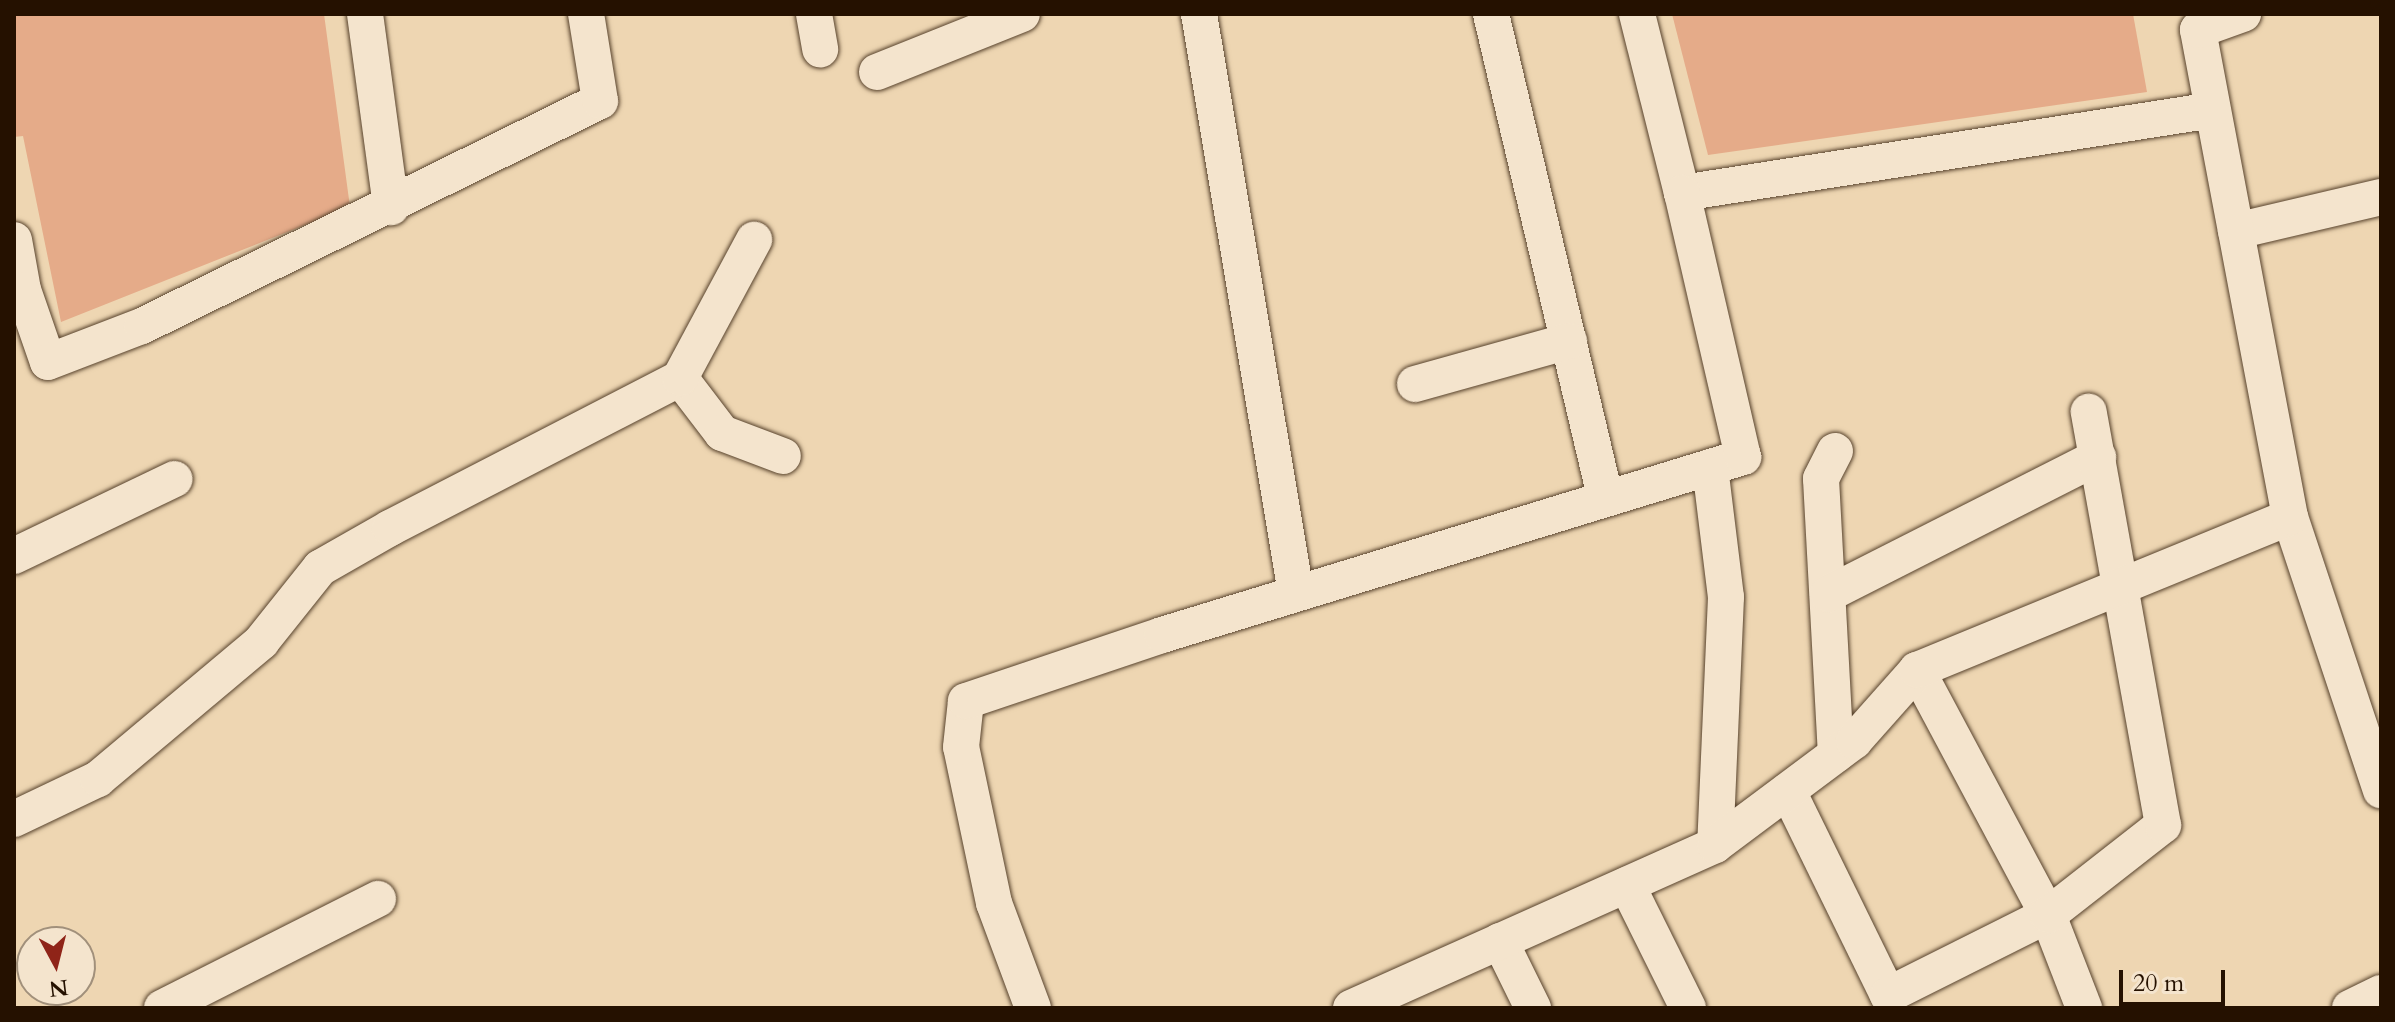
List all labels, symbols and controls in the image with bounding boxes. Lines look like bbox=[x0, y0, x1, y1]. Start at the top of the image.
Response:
north arrow bbox=[16, 926, 96, 1006]
scale bar bbox=[2123, 954, 2229, 1004]
text: 20 m bbox=[2133, 967, 2184, 1000]
text: N bbox=[47, 972, 70, 1004]

